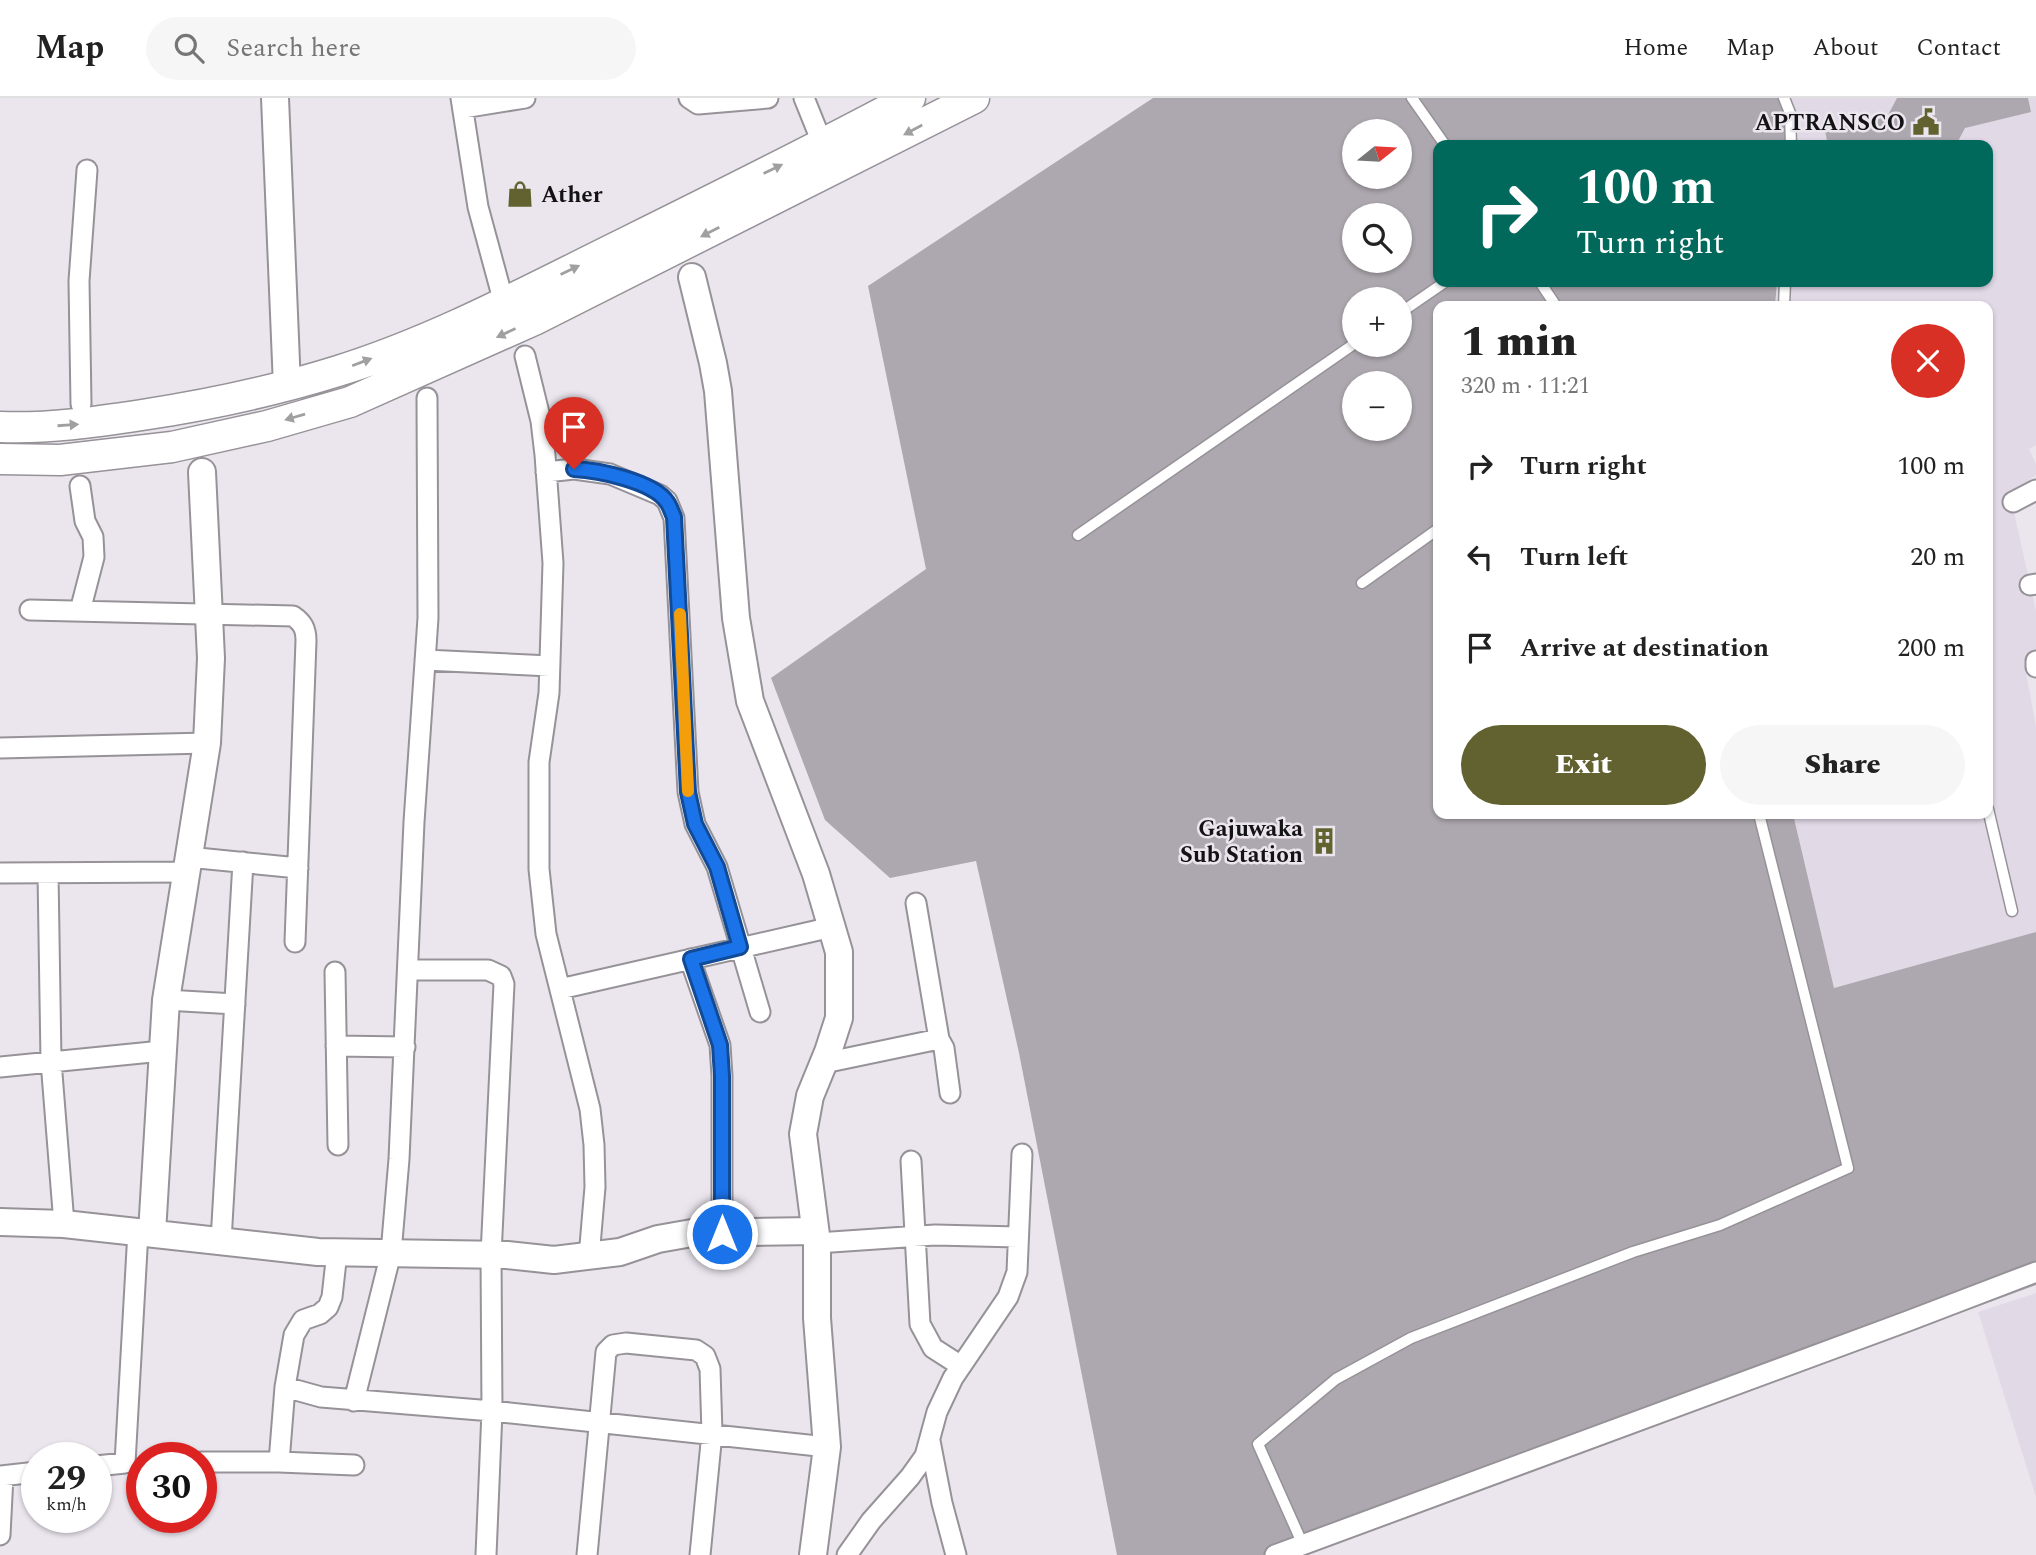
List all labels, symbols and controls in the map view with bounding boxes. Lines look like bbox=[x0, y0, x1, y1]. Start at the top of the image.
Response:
search box bbox=[146, 17, 636, 80]
text: Map bbox=[35, 23, 104, 73]
text: Search here bbox=[226, 28, 361, 68]
icon: search bbox=[170, 29, 208, 67]
text: Home bbox=[1623, 30, 1688, 66]
text: Map bbox=[1726, 30, 1774, 66]
text: About bbox=[1812, 30, 1878, 66]
text: Contact bbox=[1916, 30, 2001, 66]
place label: APTRANSCO bbox=[1755, 106, 1905, 141]
public building icon: APTRANSCO bbox=[1911, 107, 1941, 137]
north arrow bbox=[1342, 119, 1412, 189]
map controls bbox=[1342, 119, 1412, 441]
one-way arrow bbox=[903, 124, 923, 136]
text: 100 m bbox=[1576, 151, 1715, 226]
one-way arrow bbox=[763, 164, 783, 175]
icon: right bbox=[1461, 168, 1552, 259]
place label: Ather bbox=[541, 178, 603, 213]
shop icon: Ather bbox=[505, 179, 535, 209]
button: search bbox=[1342, 203, 1412, 273]
text: Turn right bbox=[1576, 219, 1724, 268]
one-way arrow bbox=[700, 226, 720, 238]
one-way arrow bbox=[560, 264, 580, 276]
button: + bbox=[1342, 287, 1412, 357]
text: 1 min bbox=[1461, 311, 1577, 374]
button: close bbox=[1891, 324, 1965, 398]
one-way arrow bbox=[496, 327, 516, 339]
one-way arrow bbox=[351, 357, 372, 368]
text: 320 m · 11:21 bbox=[1461, 369, 1590, 404]
button: − bbox=[1342, 371, 1412, 441]
pin bbox=[544, 397, 604, 469]
icon: arrive bbox=[555, 408, 593, 446]
one-way arrow bbox=[285, 413, 306, 423]
one-way arrow bbox=[57, 419, 79, 430]
text: Turn right bbox=[1520, 446, 1647, 486]
text: 100 m bbox=[1897, 446, 1965, 486]
icon: right bbox=[1461, 447, 1499, 485]
text: Turn left bbox=[1520, 537, 1628, 577]
text: 20 m bbox=[1910, 537, 1965, 577]
icon: left bbox=[1461, 538, 1499, 576]
text: Arrive at destination bbox=[1520, 628, 1769, 668]
text: 200 m bbox=[1897, 628, 1965, 668]
icon: arrive bbox=[1461, 629, 1499, 667]
button: Exit bbox=[1461, 725, 1706, 805]
button: Share bbox=[1720, 725, 1965, 805]
place label: Gajuwaka Sub Station bbox=[1180, 812, 1303, 873]
building icon: Gajuwaka Sub Station bbox=[1309, 826, 1339, 856]
position arrow bbox=[685, 1197, 759, 1271]
speed limit sign: 30 bbox=[126, 1442, 217, 1533]
text: 29 bbox=[47, 1452, 86, 1505]
text: km/h bbox=[46, 1491, 87, 1518]

